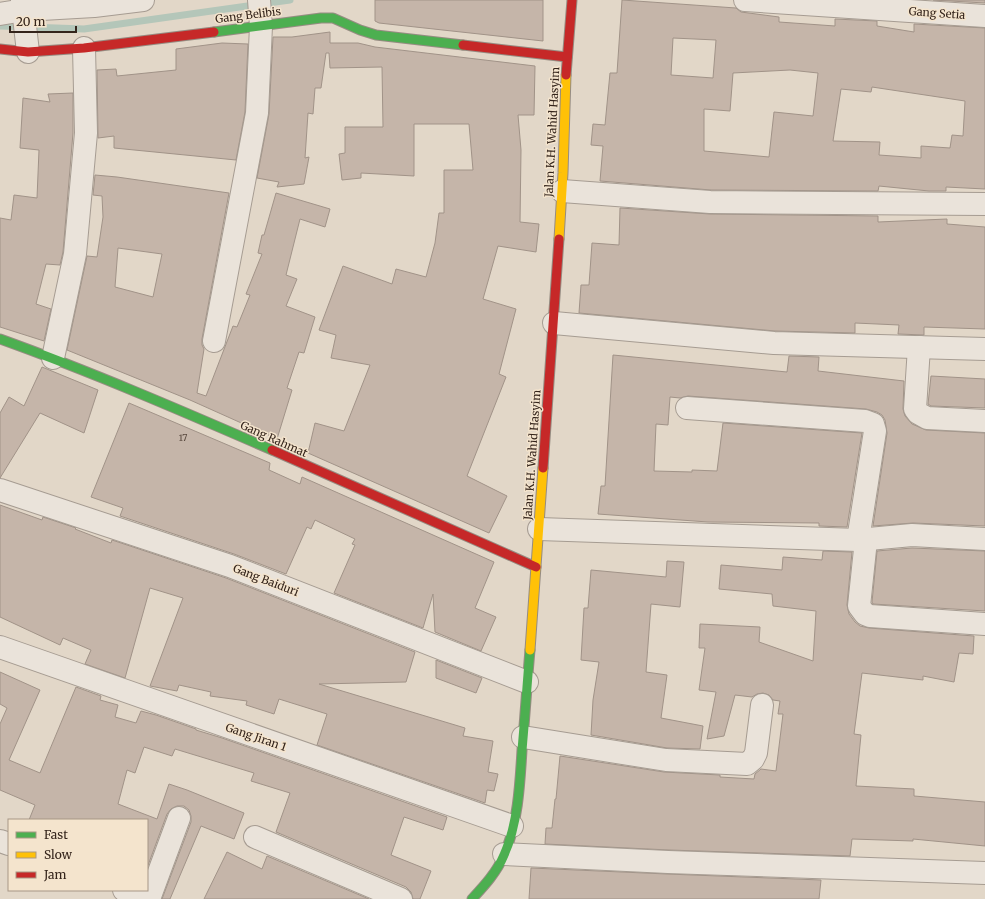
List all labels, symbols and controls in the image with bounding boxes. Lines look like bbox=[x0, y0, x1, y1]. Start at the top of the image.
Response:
street label: Gang Belibis bbox=[214, 4, 282, 26]
street label: Gang Setia bbox=[908, 4, 966, 22]
scale bar bbox=[10, 8, 76, 34]
text: 20 m bbox=[16, 14, 45, 29]
street label: Jalan K.H. Wahid Hasyim bbox=[542, 66, 562, 199]
street label: Jalan K.H. Wahid Hasyim bbox=[520, 389, 544, 522]
street label: Gang Rahmat bbox=[238, 418, 310, 460]
house number: 17 bbox=[179, 432, 187, 443]
street label: Gang Baiduri bbox=[231, 561, 301, 599]
street label: Gang Jiran 1 bbox=[224, 720, 288, 754]
legend bbox=[8, 819, 148, 891]
text: Fast bbox=[44, 827, 68, 842]
text: Slow bbox=[44, 847, 73, 862]
text: Jam bbox=[43, 867, 67, 882]

